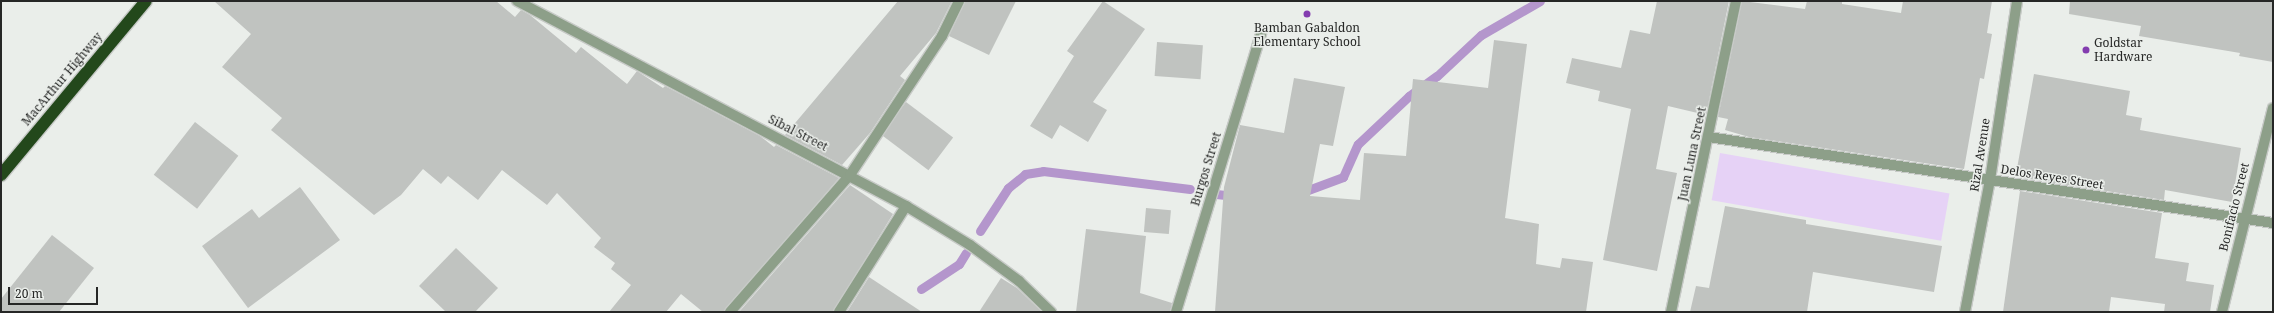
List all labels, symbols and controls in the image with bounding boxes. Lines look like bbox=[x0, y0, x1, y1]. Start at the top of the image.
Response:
marker: Bamban Gabaldon Elementary School bbox=[1302, 9, 1312, 19]
place label: Bamban Gabaldon Elementary School bbox=[1253, 21, 1361, 49]
street label: MacArthur Highway bbox=[19, 29, 105, 129]
place label: Goldstar Hardware bbox=[2094, 36, 2152, 64]
marker: Goldstar Hardware bbox=[2081, 45, 2091, 55]
street label: Juan Luna Street bbox=[1675, 106, 1709, 202]
street label: Sibal Street bbox=[766, 112, 830, 154]
street label: Rizal Avenue bbox=[1967, 117, 1993, 193]
street label: Burgos Street bbox=[1188, 130, 1224, 208]
street label: Bonifacio Street bbox=[2216, 161, 2252, 253]
street label: Delos Reyes Street bbox=[2000, 162, 2104, 192]
scale bar bbox=[10, 279, 100, 305]
text: 20 m bbox=[15, 285, 43, 302]

